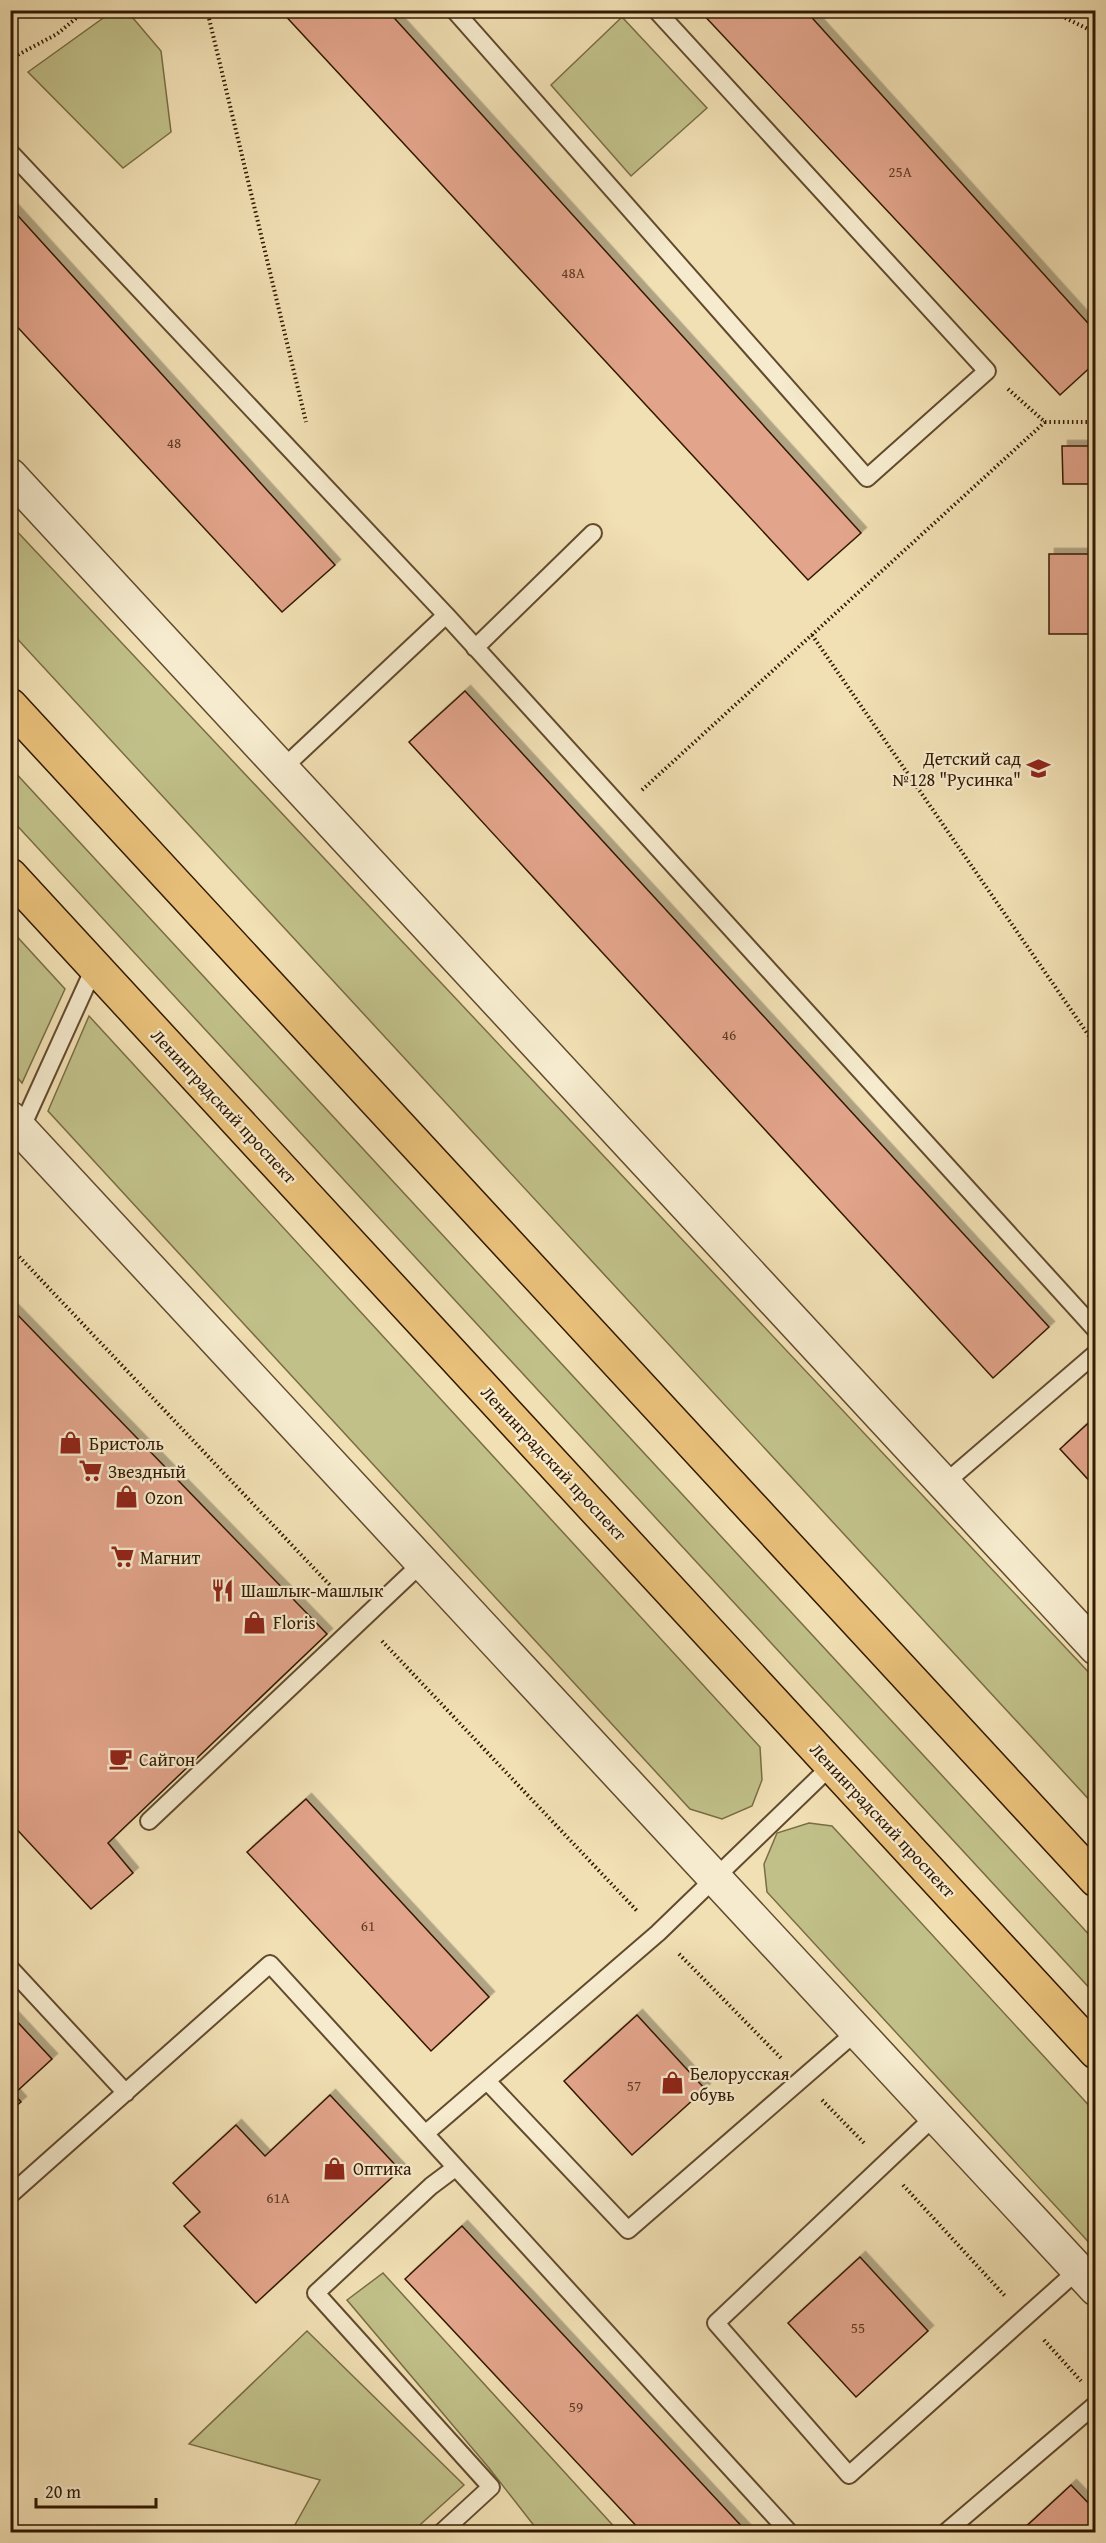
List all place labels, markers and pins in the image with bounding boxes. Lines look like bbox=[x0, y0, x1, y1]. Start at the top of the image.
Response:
place label: Детский сад №128 "Русинка" bbox=[892, 745, 1021, 793]
school or university icon: Детский сад №128 "Русинка" bbox=[1026, 755, 1052, 781]
shop icon: Бристоль bbox=[58, 1430, 84, 1456]
place label: Бристоль bbox=[89, 1430, 164, 1457]
supermarket icon: Звездный bbox=[77, 1458, 103, 1484]
place label: Звездный bbox=[108, 1458, 186, 1485]
shop icon: Ozon bbox=[114, 1484, 140, 1510]
place label: Ozon bbox=[145, 1484, 183, 1511]
supermarket icon: Магнит bbox=[109, 1544, 135, 1570]
place label: Магнит bbox=[140, 1544, 200, 1571]
restaurant icon: Шашлык-машлык bbox=[210, 1577, 236, 1603]
place label: Шашлык-машлык bbox=[241, 1577, 384, 1604]
shop icon: Floris bbox=[242, 1609, 268, 1635]
place label: Floris bbox=[273, 1609, 316, 1636]
cafe icon: Сайгон bbox=[108, 1746, 134, 1772]
place label: Сайгон bbox=[139, 1746, 195, 1773]
place label: Белорусская обувь bbox=[690, 2060, 790, 2108]
shop icon: Белорусская обувь bbox=[659, 2070, 685, 2096]
shop icon: Оптика bbox=[322, 2155, 348, 2181]
place label: Оптика bbox=[353, 2155, 412, 2182]

